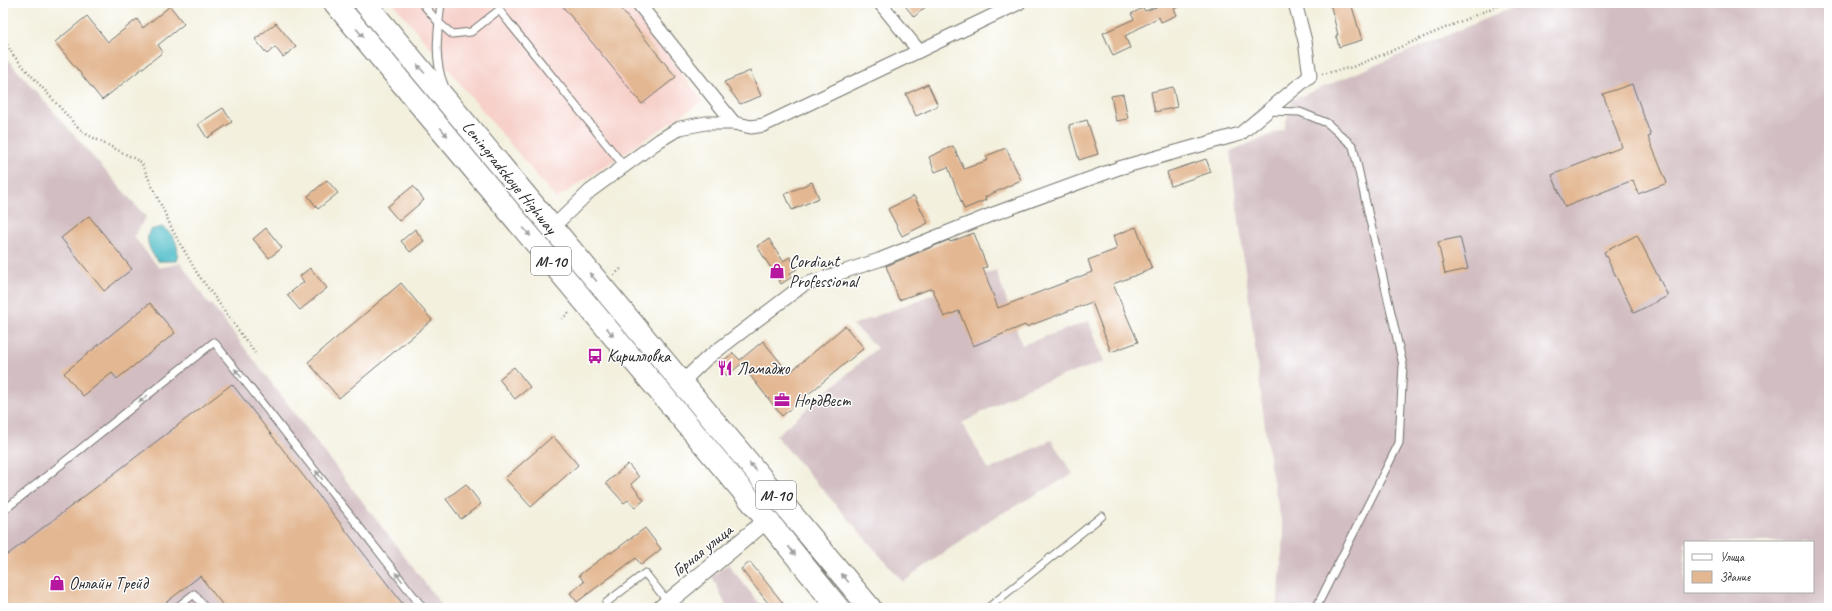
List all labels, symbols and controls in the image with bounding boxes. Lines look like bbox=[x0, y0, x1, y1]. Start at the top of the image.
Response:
one-way arrow bbox=[356, 27, 365, 38]
one-way arrow bbox=[417, 64, 426, 75]
street label: Leningradskoye Highway bbox=[458, 117, 562, 239]
one-way arrow bbox=[439, 127, 448, 138]
one-way arrow bbox=[522, 227, 531, 238]
road number: М-10 bbox=[531, 247, 571, 275]
place label: Cordiant Professional bbox=[789, 251, 861, 292]
shop icon: Cordiant Professional bbox=[768, 262, 786, 280]
one-way arrow bbox=[589, 272, 598, 283]
one-way arrow bbox=[605, 327, 614, 338]
place label: Кирилловка bbox=[607, 346, 672, 367]
bus stop icon: Кирилловка bbox=[586, 347, 604, 365]
place label: Ламаджо bbox=[737, 358, 790, 379]
restaurant icon: Ламаджо bbox=[716, 359, 734, 377]
one-way arrow bbox=[234, 367, 243, 378]
place label: НордВест bbox=[794, 390, 851, 411]
office icon: НордВест bbox=[773, 391, 791, 409]
one-way arrow bbox=[138, 394, 149, 403]
one-way arrow bbox=[749, 462, 758, 473]
one-way arrow bbox=[314, 469, 323, 480]
road number: М-10 bbox=[756, 481, 796, 509]
street label: Горная улица bbox=[668, 518, 738, 581]
legend bbox=[1684, 541, 1814, 593]
one-way arrow bbox=[787, 545, 796, 556]
text: Улица bbox=[1720, 549, 1745, 565]
text: Здание bbox=[1720, 569, 1751, 585]
one-way arrow bbox=[394, 572, 403, 583]
place label: Онлайн Трейд bbox=[69, 573, 150, 594]
one-way arrow bbox=[840, 573, 849, 583]
shop icon: Онлайн Трейд bbox=[48, 574, 66, 592]

